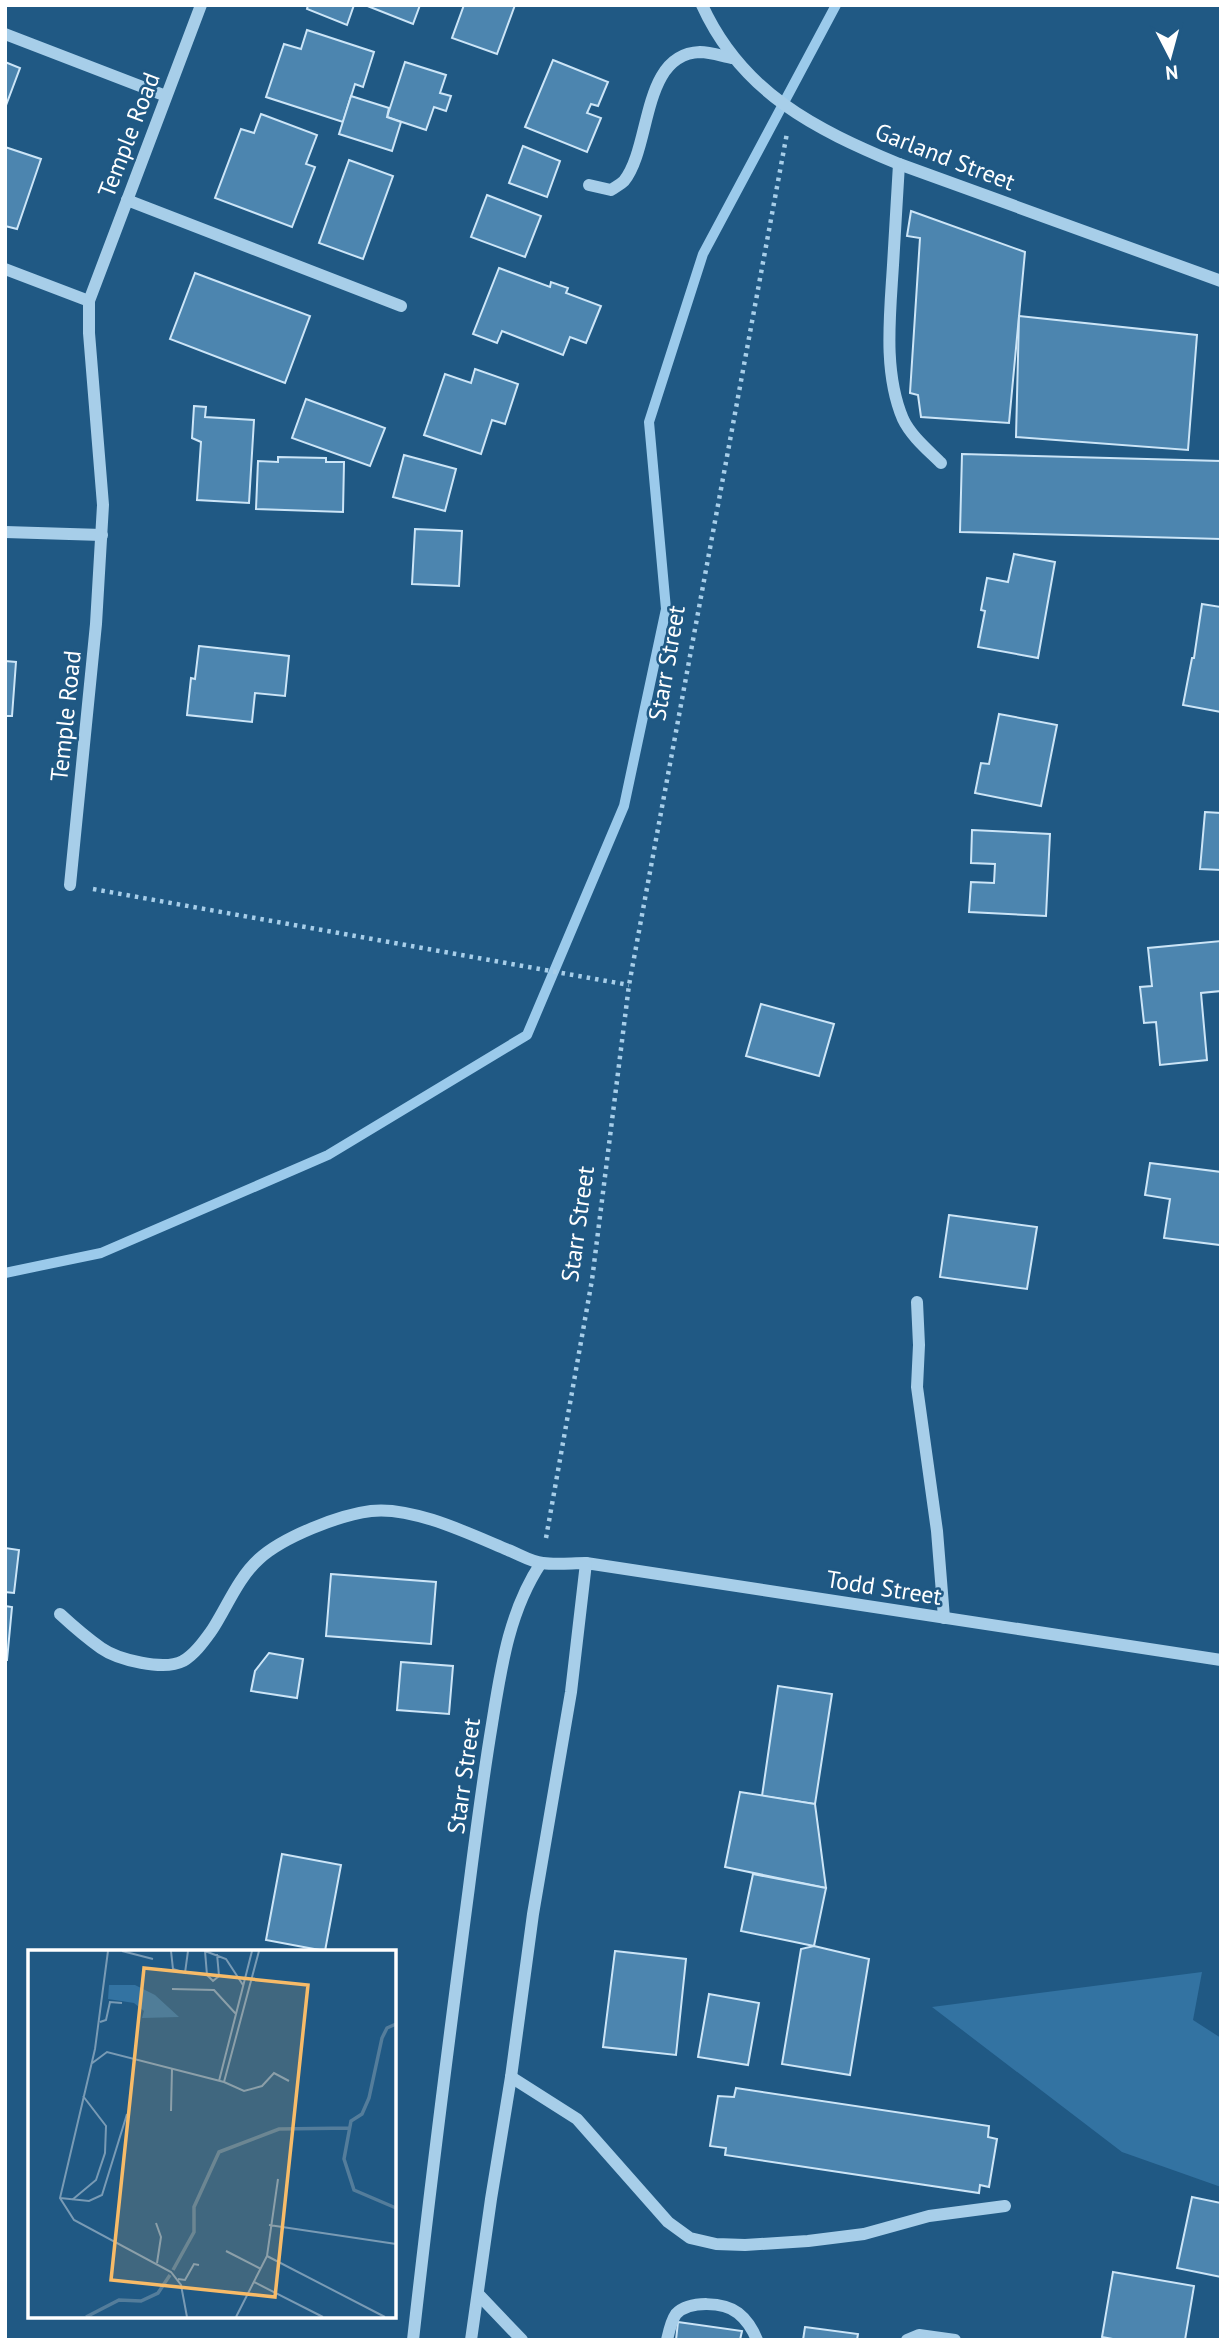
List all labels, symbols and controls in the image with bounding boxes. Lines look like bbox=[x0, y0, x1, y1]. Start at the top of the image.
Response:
north arrow bbox=[1135, 21, 1205, 91]
text: N bbox=[1164, 60, 1179, 85]
street label: Temple Road bbox=[91, 68, 167, 202]
street label: Garland Street bbox=[871, 116, 1020, 197]
street label: Starr Street bbox=[641, 603, 692, 723]
street label: Temple Road bbox=[43, 649, 88, 783]
street label: Starr Street bbox=[554, 1164, 601, 1284]
street label: Todd Street bbox=[824, 1563, 944, 1612]
street label: Starr Street bbox=[440, 1716, 487, 1836]
inset map bbox=[28, 1950, 396, 2317]

